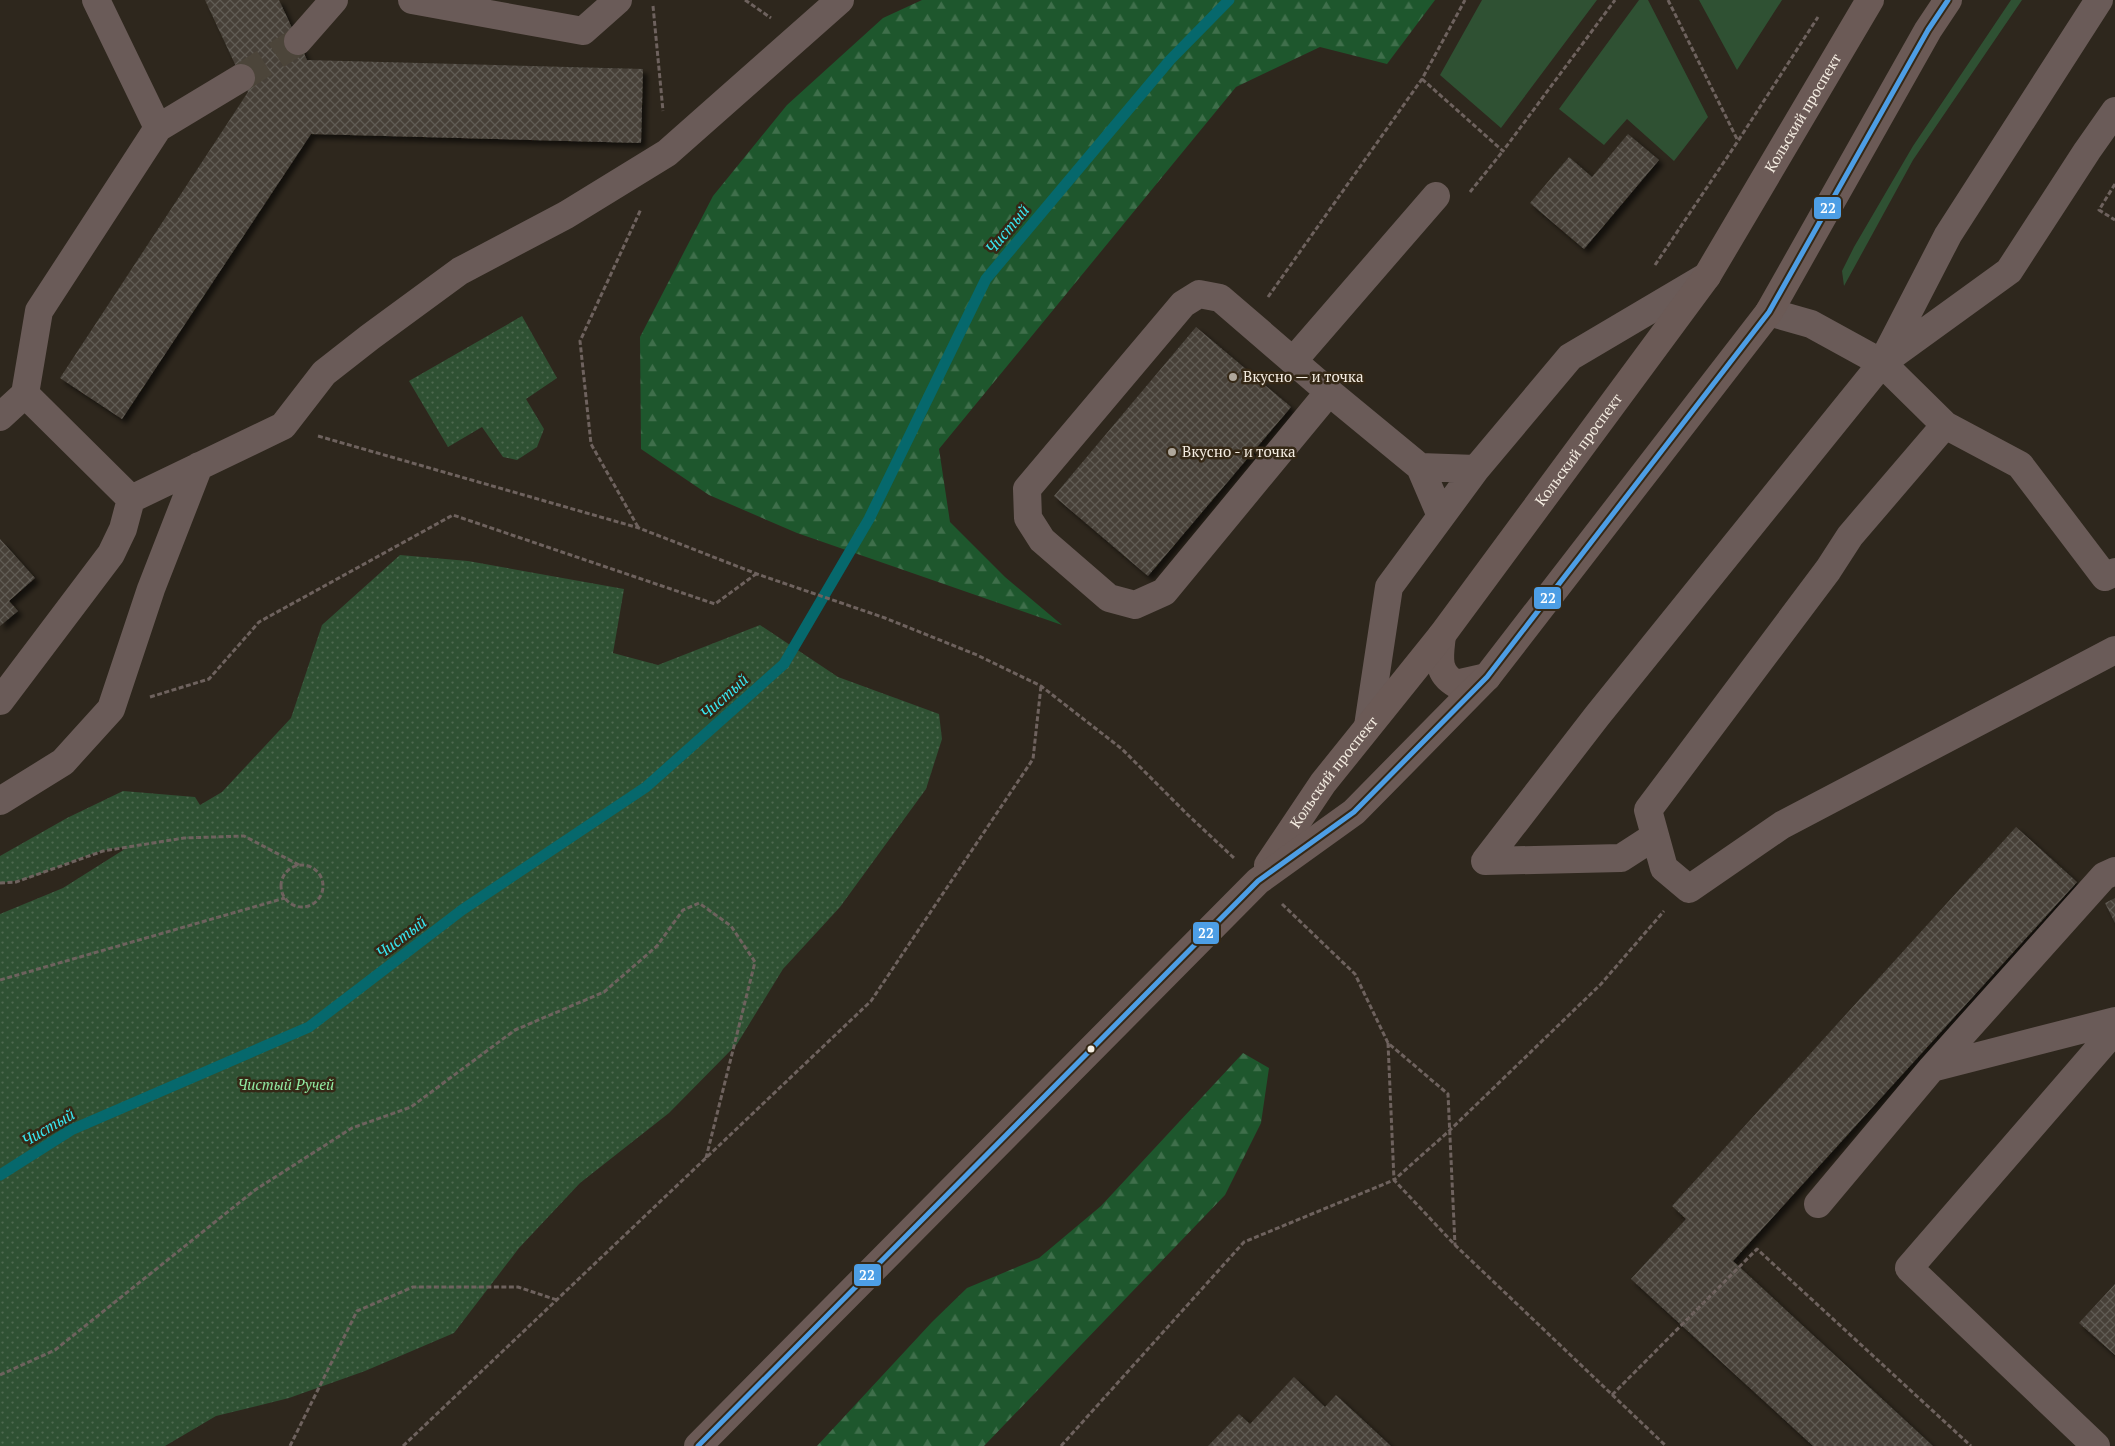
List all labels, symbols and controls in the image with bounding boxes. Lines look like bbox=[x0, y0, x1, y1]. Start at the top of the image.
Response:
street label: Кольский проспект bbox=[1759, 49, 1846, 176]
line badge: 22 bbox=[1813, 196, 1842, 220]
text: 22 bbox=[1820, 198, 1836, 217]
water label: Чистый bbox=[980, 200, 1034, 258]
place label: Вкусно — и точка bbox=[1243, 366, 1364, 386]
marker: Вкусно — и точка bbox=[1227, 371, 1239, 383]
street label: Кольский проспект bbox=[1530, 388, 1626, 509]
place label: Вкусно - и точка bbox=[1182, 441, 1296, 461]
marker: Вкусно - и точка bbox=[1166, 446, 1178, 458]
line badge: 22 bbox=[1533, 586, 1562, 610]
text: 22 bbox=[1540, 588, 1556, 607]
water label: Чистый bbox=[695, 668, 753, 724]
street label: Кольский проспект bbox=[1285, 711, 1382, 831]
water label: Чистый bbox=[371, 911, 431, 963]
line badge: 22 bbox=[1192, 921, 1220, 945]
text: 22 bbox=[1198, 923, 1214, 942]
unlabelled marker bbox=[1086, 1044, 1096, 1054]
park label: Чистый Ручей bbox=[238, 1074, 334, 1094]
water label: Чистый bbox=[17, 1103, 79, 1151]
line badge: 22 bbox=[853, 1263, 882, 1287]
text: 22 bbox=[859, 1265, 875, 1284]

